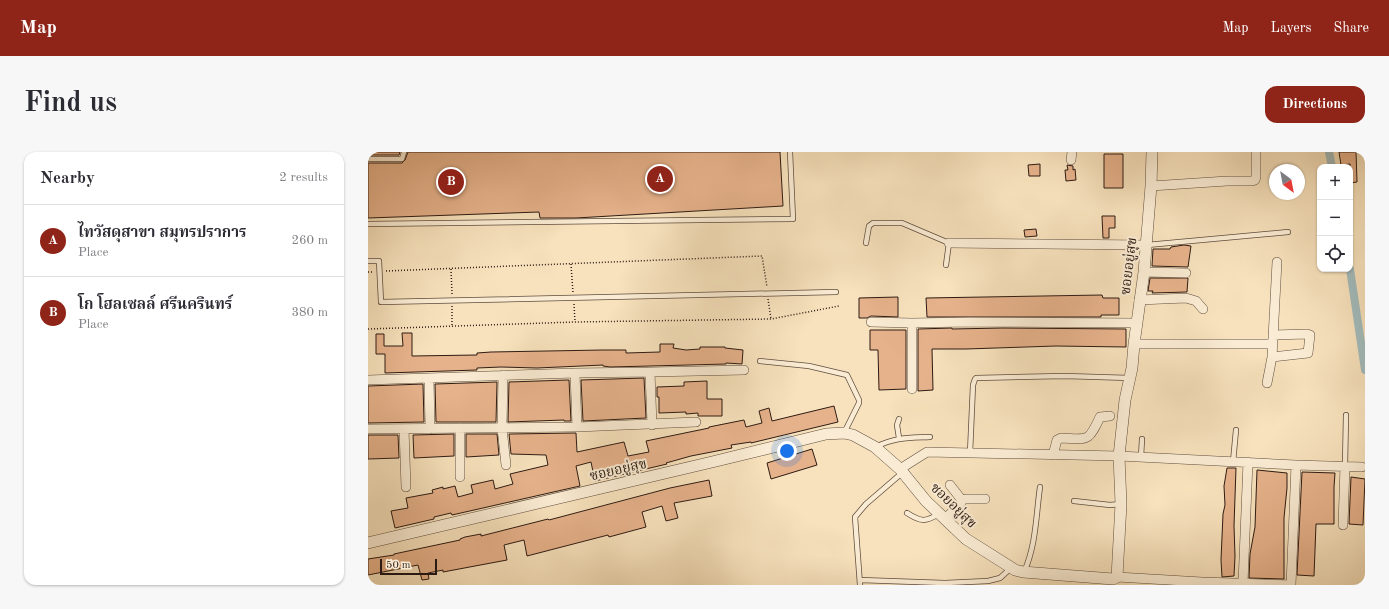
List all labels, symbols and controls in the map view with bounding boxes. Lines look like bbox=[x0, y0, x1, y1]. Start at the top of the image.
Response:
text: Map bbox=[20, 19, 57, 38]
text: Map bbox=[1223, 21, 1249, 35]
text: Layers bbox=[1271, 21, 1312, 35]
text: Share bbox=[1334, 21, 1369, 35]
button: Directions bbox=[1265, 86, 1365, 123]
text: Find us bbox=[24, 90, 117, 118]
pin: A bbox=[647, 164, 673, 194]
north arrow bbox=[1269, 164, 1305, 200]
map controls bbox=[1317, 164, 1353, 272]
button: + bbox=[1317, 164, 1353, 200]
pin: B bbox=[438, 167, 464, 197]
text: Nearby bbox=[40, 170, 95, 187]
text: 2 results bbox=[279, 171, 328, 184]
button: − bbox=[1317, 200, 1353, 236]
text: ไทวัสดุสาขา สมุทรปราการ bbox=[78, 226, 247, 241]
text: A bbox=[48, 234, 58, 247]
text: 260 m bbox=[291, 234, 328, 247]
street label: ซอยอยู่สุข bbox=[1117, 236, 1140, 296]
button: locate bbox=[1317, 236, 1353, 272]
text: Place bbox=[78, 246, 108, 259]
text: โก โฮลเซลล์ ศรีนครินทร์ bbox=[78, 298, 232, 313]
text: B bbox=[48, 306, 58, 319]
text: 380 m bbox=[291, 306, 328, 319]
text: Place bbox=[78, 318, 108, 331]
your location bbox=[777, 441, 797, 461]
street label: ซอยอยู่สุข bbox=[588, 455, 648, 484]
street label: ซอยอยู่สุข bbox=[927, 479, 980, 532]
scale bar bbox=[380, 557, 437, 576]
text: 50 m bbox=[386, 560, 411, 571]

